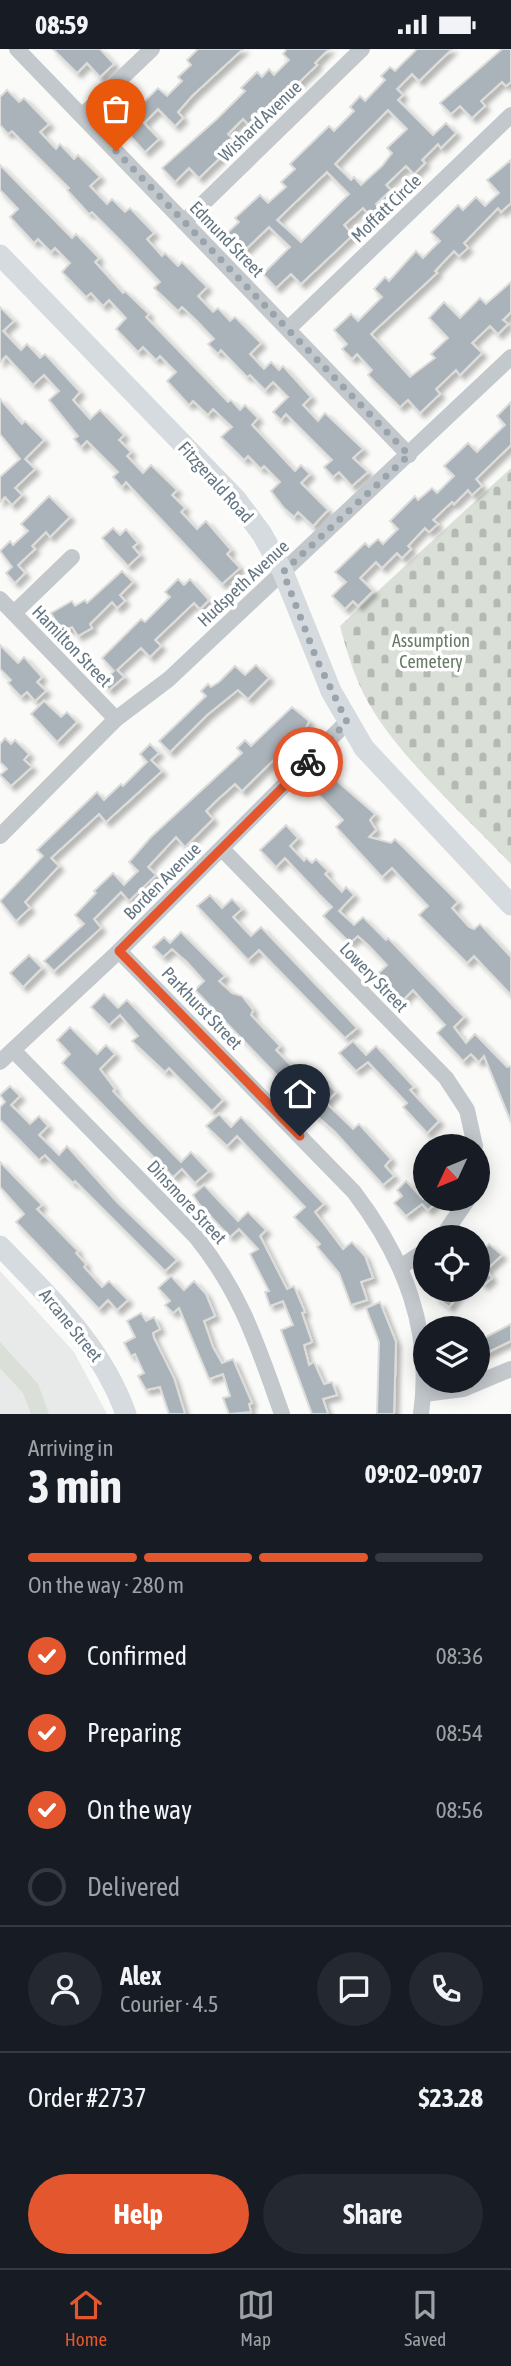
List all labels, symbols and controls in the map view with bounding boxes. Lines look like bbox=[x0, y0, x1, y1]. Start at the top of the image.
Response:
text: 08:59 bbox=[35, 10, 89, 40]
street label: Wishard Avenue bbox=[214, 76, 306, 166]
pin bbox=[86, 79, 146, 151]
icon: bag bbox=[97, 90, 135, 128]
street label: Moffatt Circle bbox=[347, 170, 425, 246]
street label: Edmund Street bbox=[186, 197, 268, 281]
street label: Fitzgerald Road bbox=[174, 437, 258, 527]
street label: Hudspeth Avenue bbox=[193, 535, 293, 631]
street label: Hamilton Street bbox=[28, 601, 116, 691]
park label: Assumption Cemetery bbox=[392, 630, 470, 672]
courier bbox=[273, 727, 343, 797]
icon: bike bbox=[289, 743, 327, 781]
street label: Borden Avenue bbox=[119, 838, 205, 924]
street label: Lowery Street bbox=[336, 938, 412, 1016]
street label: Parkhurst Street bbox=[158, 962, 246, 1054]
pin bbox=[270, 1064, 330, 1136]
icon: home bbox=[281, 1075, 319, 1113]
north arrow bbox=[413, 1134, 490, 1211]
map controls bbox=[413, 1134, 490, 1393]
street label: Dinsmore Street bbox=[143, 1156, 231, 1248]
button: locate bbox=[413, 1225, 490, 1302]
street label: Arcane Street bbox=[35, 1284, 107, 1366]
button: layers bbox=[413, 1316, 490, 1393]
text: Arriving in bbox=[28, 1435, 114, 1461]
text: 09:02–09:07 bbox=[365, 1459, 483, 1489]
text: 3 min bbox=[28, 1460, 122, 1513]
text: On the way · 280 m bbox=[28, 1572, 184, 1598]
icon: check bbox=[28, 1637, 66, 1675]
text: Confirmed bbox=[87, 1641, 187, 1671]
text: 08:36 bbox=[436, 1643, 483, 1669]
icon: check bbox=[28, 1714, 66, 1752]
text: Preparing bbox=[87, 1718, 181, 1748]
text: 08:54 bbox=[436, 1720, 483, 1746]
icon: check bbox=[28, 1791, 66, 1829]
text: On the way bbox=[87, 1795, 192, 1825]
text: 08:56 bbox=[436, 1797, 483, 1823]
text: Delivered bbox=[87, 1872, 180, 1902]
button: person bbox=[28, 1952, 102, 2026]
button: chat bbox=[317, 1952, 391, 2026]
button: phone bbox=[409, 1952, 483, 2026]
text: Alex bbox=[120, 1961, 161, 1991]
text: Courier · 4.5 bbox=[120, 1991, 219, 2017]
text: Order #2737 bbox=[28, 2083, 147, 2113]
text: $23.28 bbox=[419, 2083, 483, 2113]
button: Help bbox=[28, 2174, 249, 2254]
button: Share bbox=[263, 2174, 483, 2254]
tab: Home bbox=[65, 2286, 107, 2350]
tab: Map bbox=[237, 2286, 275, 2350]
tab: Saved bbox=[404, 2286, 446, 2350]

